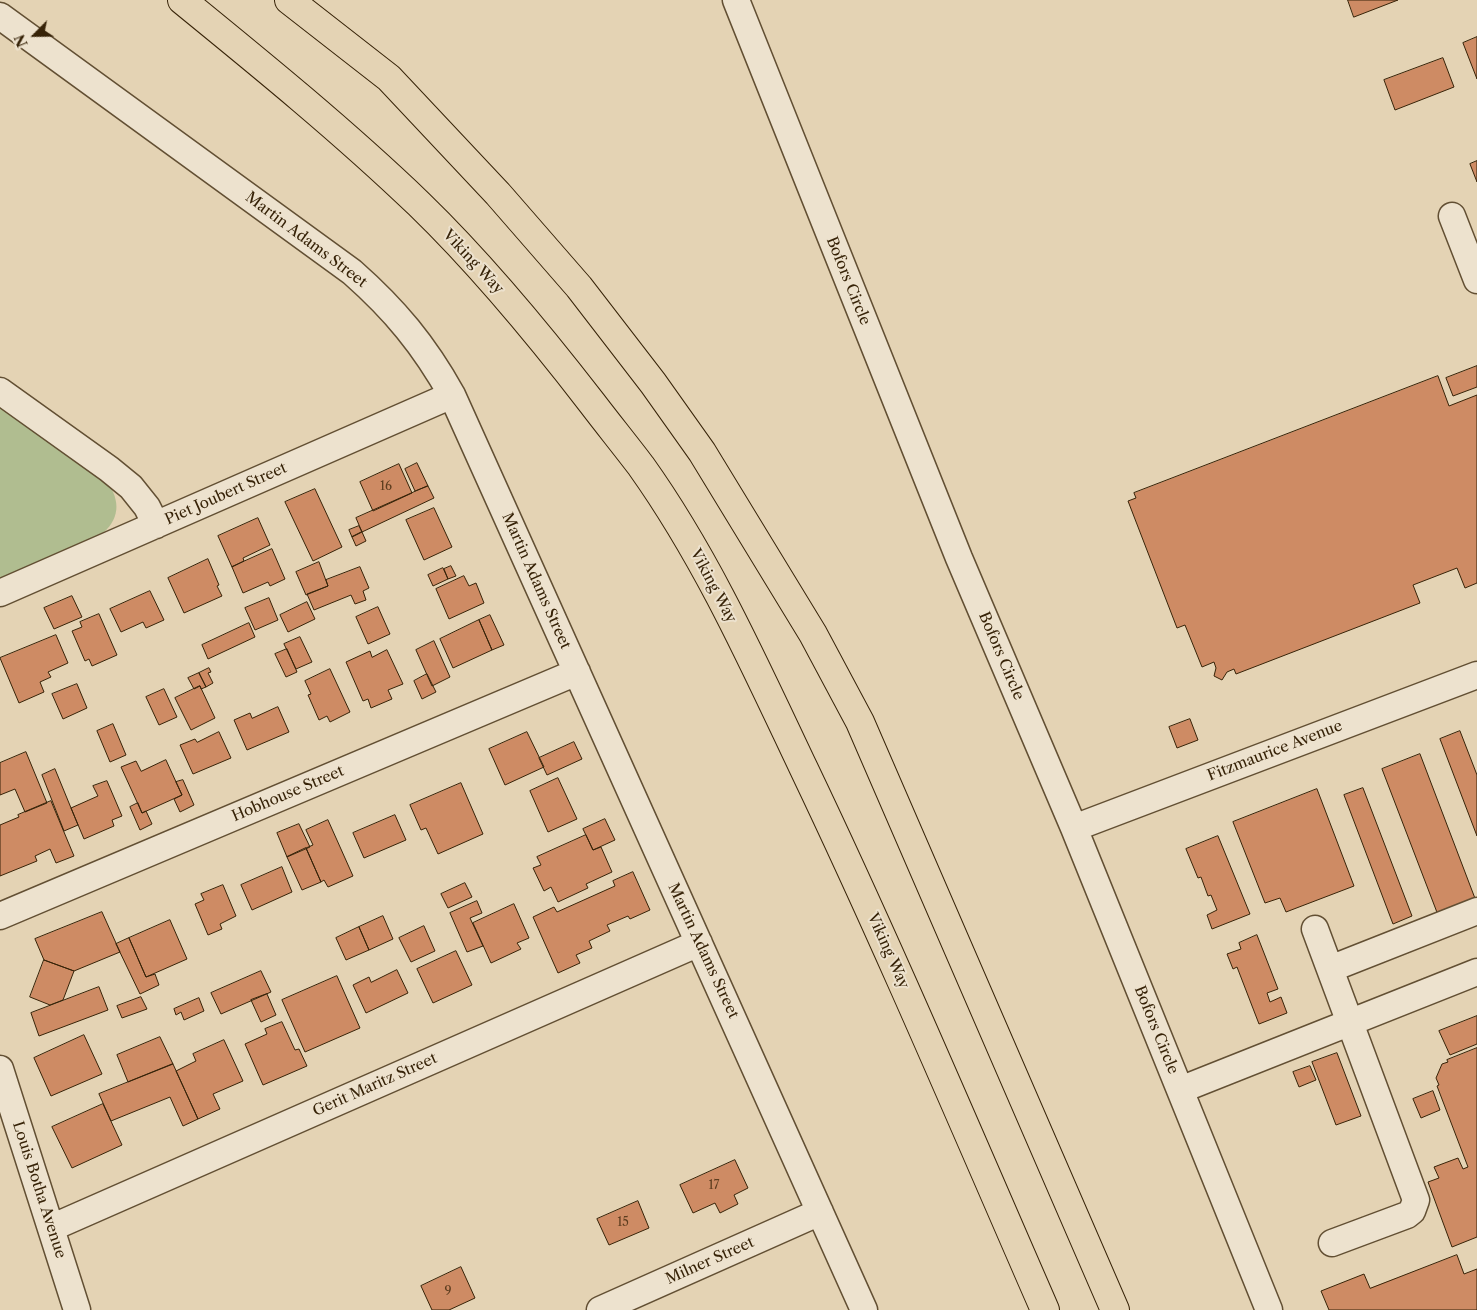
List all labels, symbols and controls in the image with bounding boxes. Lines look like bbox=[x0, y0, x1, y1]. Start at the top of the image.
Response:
north arrow bbox=[10, 10, 60, 60]
text: N bbox=[11, 32, 32, 50]
street label: Martin Adams Street bbox=[242, 188, 370, 292]
street label: Viking Way bbox=[439, 226, 507, 298]
street label: Bofors Circle bbox=[822, 234, 874, 328]
street label: Piet Joubert Street bbox=[162, 459, 290, 529]
house number: 16 bbox=[380, 480, 392, 494]
street label: Martin Adams Street bbox=[498, 510, 574, 652]
street label: Viking Way bbox=[686, 546, 740, 626]
street label: Bofors Circle bbox=[974, 609, 1028, 703]
street label: Fitzmaurice Avenue bbox=[1205, 717, 1345, 785]
street label: Hobhouse Street bbox=[229, 762, 347, 826]
street label: Martin Adams Street bbox=[664, 880, 742, 1022]
street label: Viking Way bbox=[863, 910, 913, 992]
street label: Bofors Circle bbox=[1130, 983, 1182, 1077]
street label: Gerit Maritz Street bbox=[310, 1050, 440, 1120]
street label: Louis Botha Avenue bbox=[8, 1119, 70, 1261]
house number: 17 bbox=[709, 1179, 719, 1193]
house number: 15 bbox=[617, 1216, 629, 1230]
street label: Milner Street bbox=[663, 1234, 757, 1288]
house number: 9 bbox=[444, 1285, 452, 1299]

